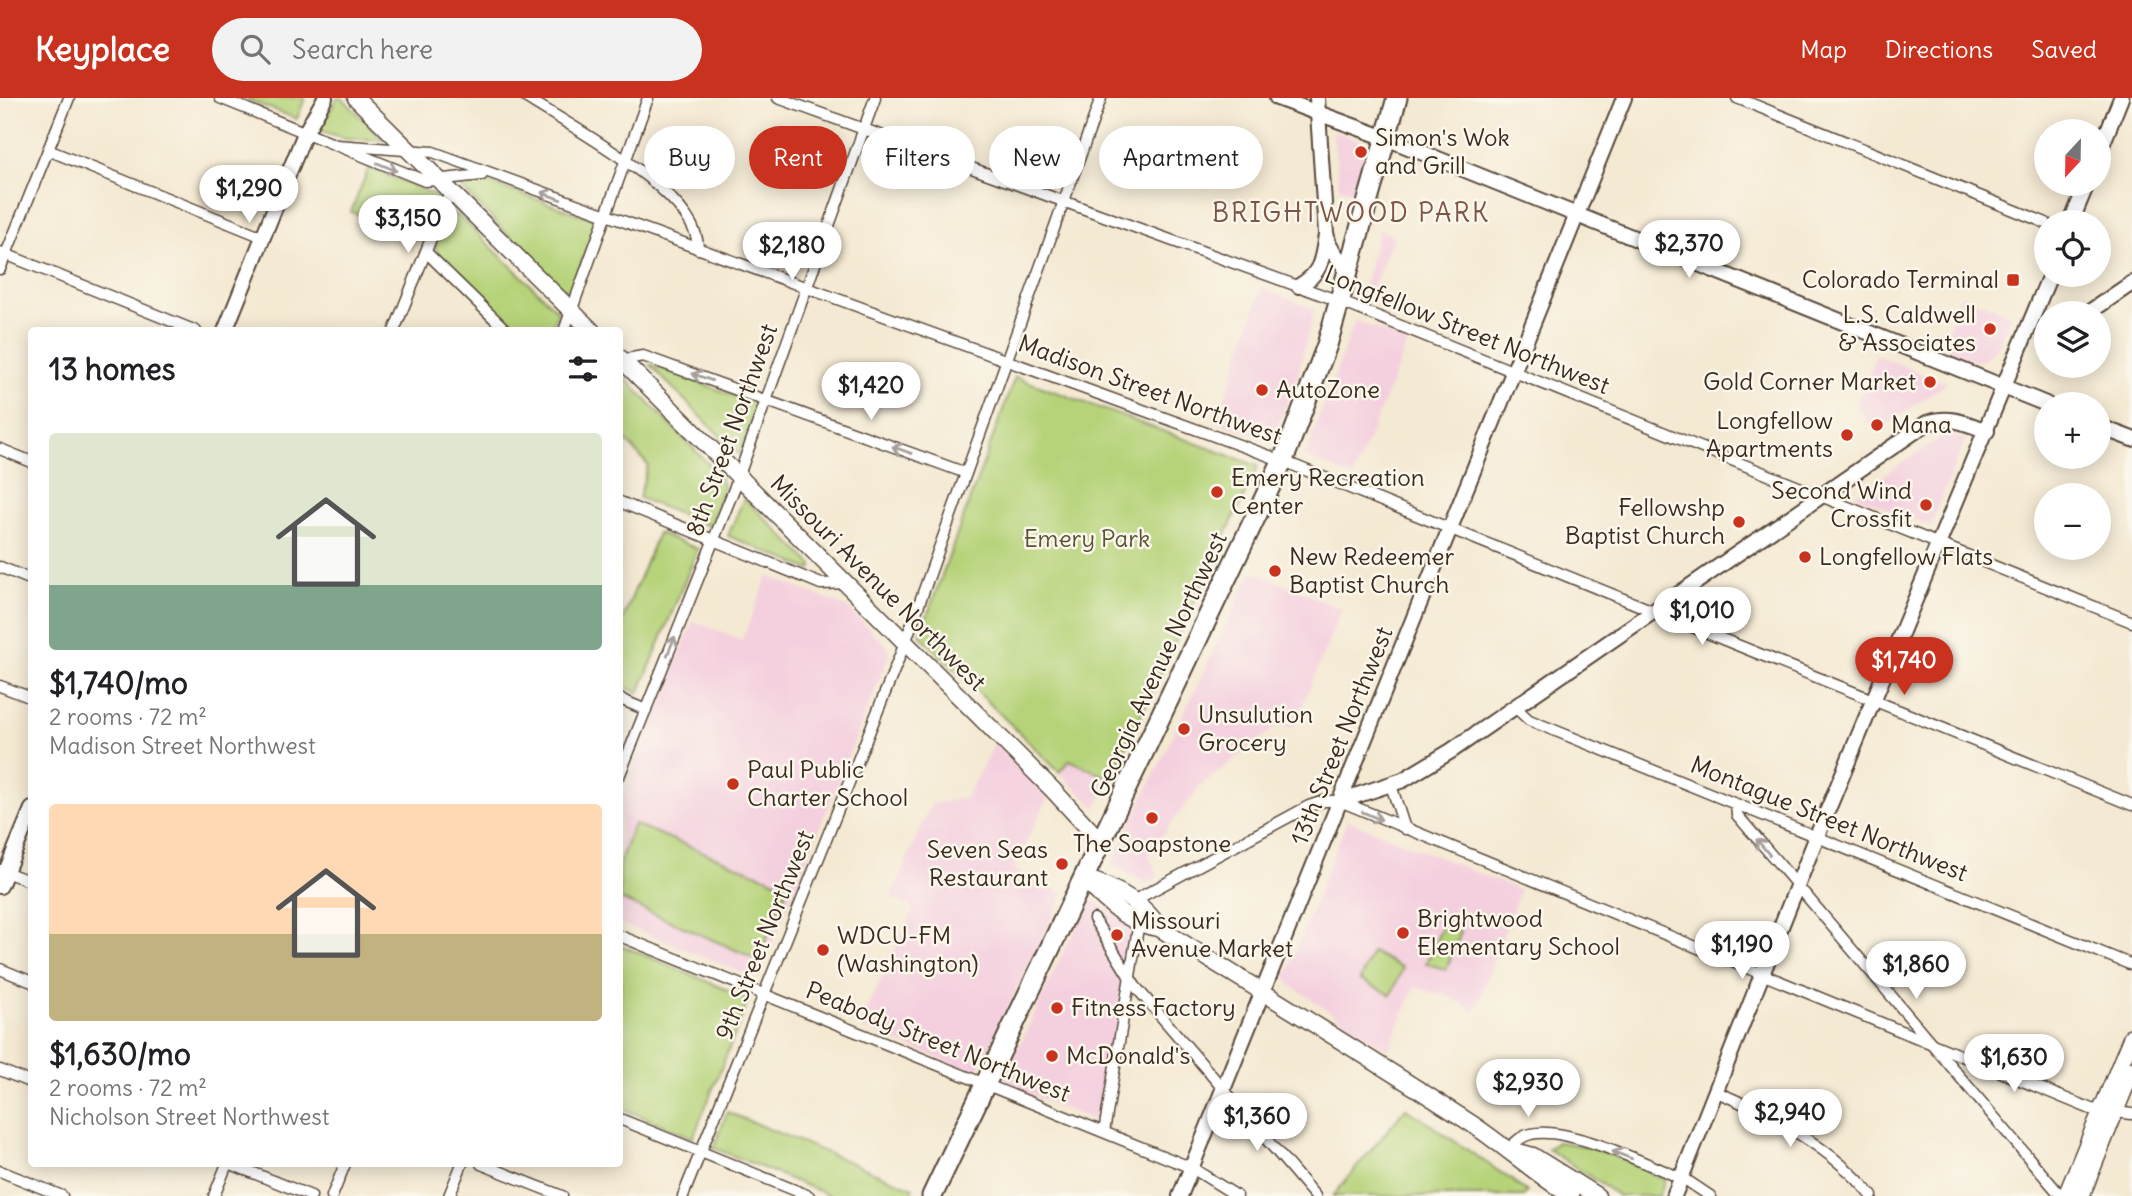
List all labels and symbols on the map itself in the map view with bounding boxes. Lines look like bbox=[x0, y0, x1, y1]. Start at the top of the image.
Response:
north arrow bbox=[2034, 119, 2110, 196]
place label: Simon's Wok and Grill bbox=[1375, 122, 1510, 180]
marker: Simon's Wok and Grill bbox=[1353, 144, 1369, 160]
one-way arrow bbox=[376, 161, 398, 174]
pin: $1,290 bbox=[192, 166, 306, 225]
one-way arrow bbox=[540, 189, 562, 201]
pin: $3,150 bbox=[351, 195, 465, 255]
district label: BRIGHTWOOD PARK bbox=[1212, 196, 1490, 229]
pin: $2,370 bbox=[1632, 220, 1746, 280]
pin: $2,180 bbox=[735, 222, 849, 282]
street label: Longfellow Street Northwest bbox=[1321, 258, 1614, 400]
place label: Colorado Terminal bbox=[1802, 264, 1999, 294]
marker: Colorado Terminal bbox=[2005, 272, 2021, 288]
place label: L.S. Caldwell & Associates bbox=[1838, 299, 1976, 357]
street label: 8th Street Northwest bbox=[679, 320, 783, 540]
marker: L.S. Caldwell & Associates bbox=[1982, 321, 1998, 337]
street label: Madison Street Northwest bbox=[1014, 327, 1286, 451]
pin: $1,420 bbox=[814, 362, 928, 422]
place label: Gold Corner Market bbox=[1703, 366, 1916, 396]
one-way arrow bbox=[691, 370, 713, 382]
place label: AutoZone bbox=[1276, 374, 1380, 404]
marker: Gold Corner Market bbox=[1922, 374, 1938, 390]
marker: AutoZone bbox=[1254, 382, 1270, 398]
place label: Longfellow Apartments bbox=[1706, 405, 1833, 463]
place label: Mana bbox=[1891, 409, 1952, 439]
marker: Mana bbox=[1869, 417, 1885, 433]
marker: Longfellow Apartments bbox=[1839, 427, 1855, 443]
one-way arrow bbox=[892, 443, 914, 455]
place label: Emery Recreation Center bbox=[1231, 462, 1425, 520]
street label: Missouri Avenue Northwest bbox=[764, 468, 993, 697]
place label: Second Wind Crossfit bbox=[1771, 475, 1912, 533]
marker: Emery Recreation Center bbox=[1209, 484, 1225, 500]
place label: Fellowshp Baptist Church bbox=[1565, 492, 1725, 550]
marker: Second Wind Crossfit bbox=[1918, 497, 1934, 513]
marker: Fellowshp Baptist Church bbox=[1731, 514, 1747, 530]
park label: Emery Park bbox=[1024, 523, 1150, 553]
street label: Georgia Avenue Northwest bbox=[1083, 527, 1233, 802]
place label: New Redeemer Baptist Church bbox=[1289, 541, 1454, 599]
place label: Longfellow Flats bbox=[1819, 541, 1993, 571]
marker: Longfellow Flats bbox=[1797, 549, 1813, 565]
marker: New Redeemer Baptist Church bbox=[1267, 563, 1283, 579]
pin: $1,010 bbox=[1645, 588, 1759, 647]
street label: 13th Street Northwest bbox=[1284, 622, 1399, 849]
one-way arrow bbox=[665, 636, 678, 658]
pin: $1,740 bbox=[1847, 638, 1961, 697]
place label: Unsulution Grocery bbox=[1198, 699, 1313, 757]
marker: Unsulution Grocery bbox=[1176, 721, 1192, 737]
street label: Montague Street Northwest bbox=[1686, 749, 1972, 887]
place label: Paul Public Charter School bbox=[747, 754, 908, 812]
marker: Paul Public Charter School bbox=[725, 776, 741, 792]
marker: The Soapstone bbox=[1144, 810, 1160, 826]
one-way arrow bbox=[1361, 810, 1382, 823]
street label: 9th Street Northwest bbox=[708, 825, 820, 1044]
place label: The Soapstone bbox=[1073, 828, 1231, 858]
place label: Seven Seas Restaurant bbox=[927, 834, 1048, 892]
one-way arrow bbox=[1755, 838, 1771, 856]
marker: Seven Seas Restaurant bbox=[1054, 856, 1070, 872]
place label: Brightwood Elementary School bbox=[1417, 903, 1620, 961]
place label: Missouri Avenue Market bbox=[1131, 905, 1293, 963]
place label: WDCU-FM (Washington) bbox=[837, 920, 978, 978]
pin: $1,190 bbox=[1685, 922, 1799, 981]
marker: Brightwood Elementary School bbox=[1395, 925, 1411, 941]
marker: Missouri Avenue Market bbox=[1109, 927, 1125, 943]
marker: WDCU-FM (Washington) bbox=[815, 942, 831, 958]
pin: $1,860 bbox=[1859, 942, 1973, 1001]
street label: Peabody Street Northwest bbox=[802, 974, 1075, 1108]
place label: Fitness Factory bbox=[1071, 992, 1236, 1022]
marker: Fitness Factory bbox=[1049, 1000, 1065, 1016]
pin: $1,630 bbox=[1957, 1034, 2071, 1094]
place label: McDonald's bbox=[1066, 1040, 1190, 1070]
marker: McDonald's bbox=[1044, 1048, 1060, 1064]
pin: $2,930 bbox=[1471, 1060, 1585, 1119]
pin: $2,940 bbox=[1733, 1090, 1847, 1149]
pin: $1,360 bbox=[1200, 1094, 1314, 1153]
one-way arrow bbox=[1612, 1147, 1634, 1160]

